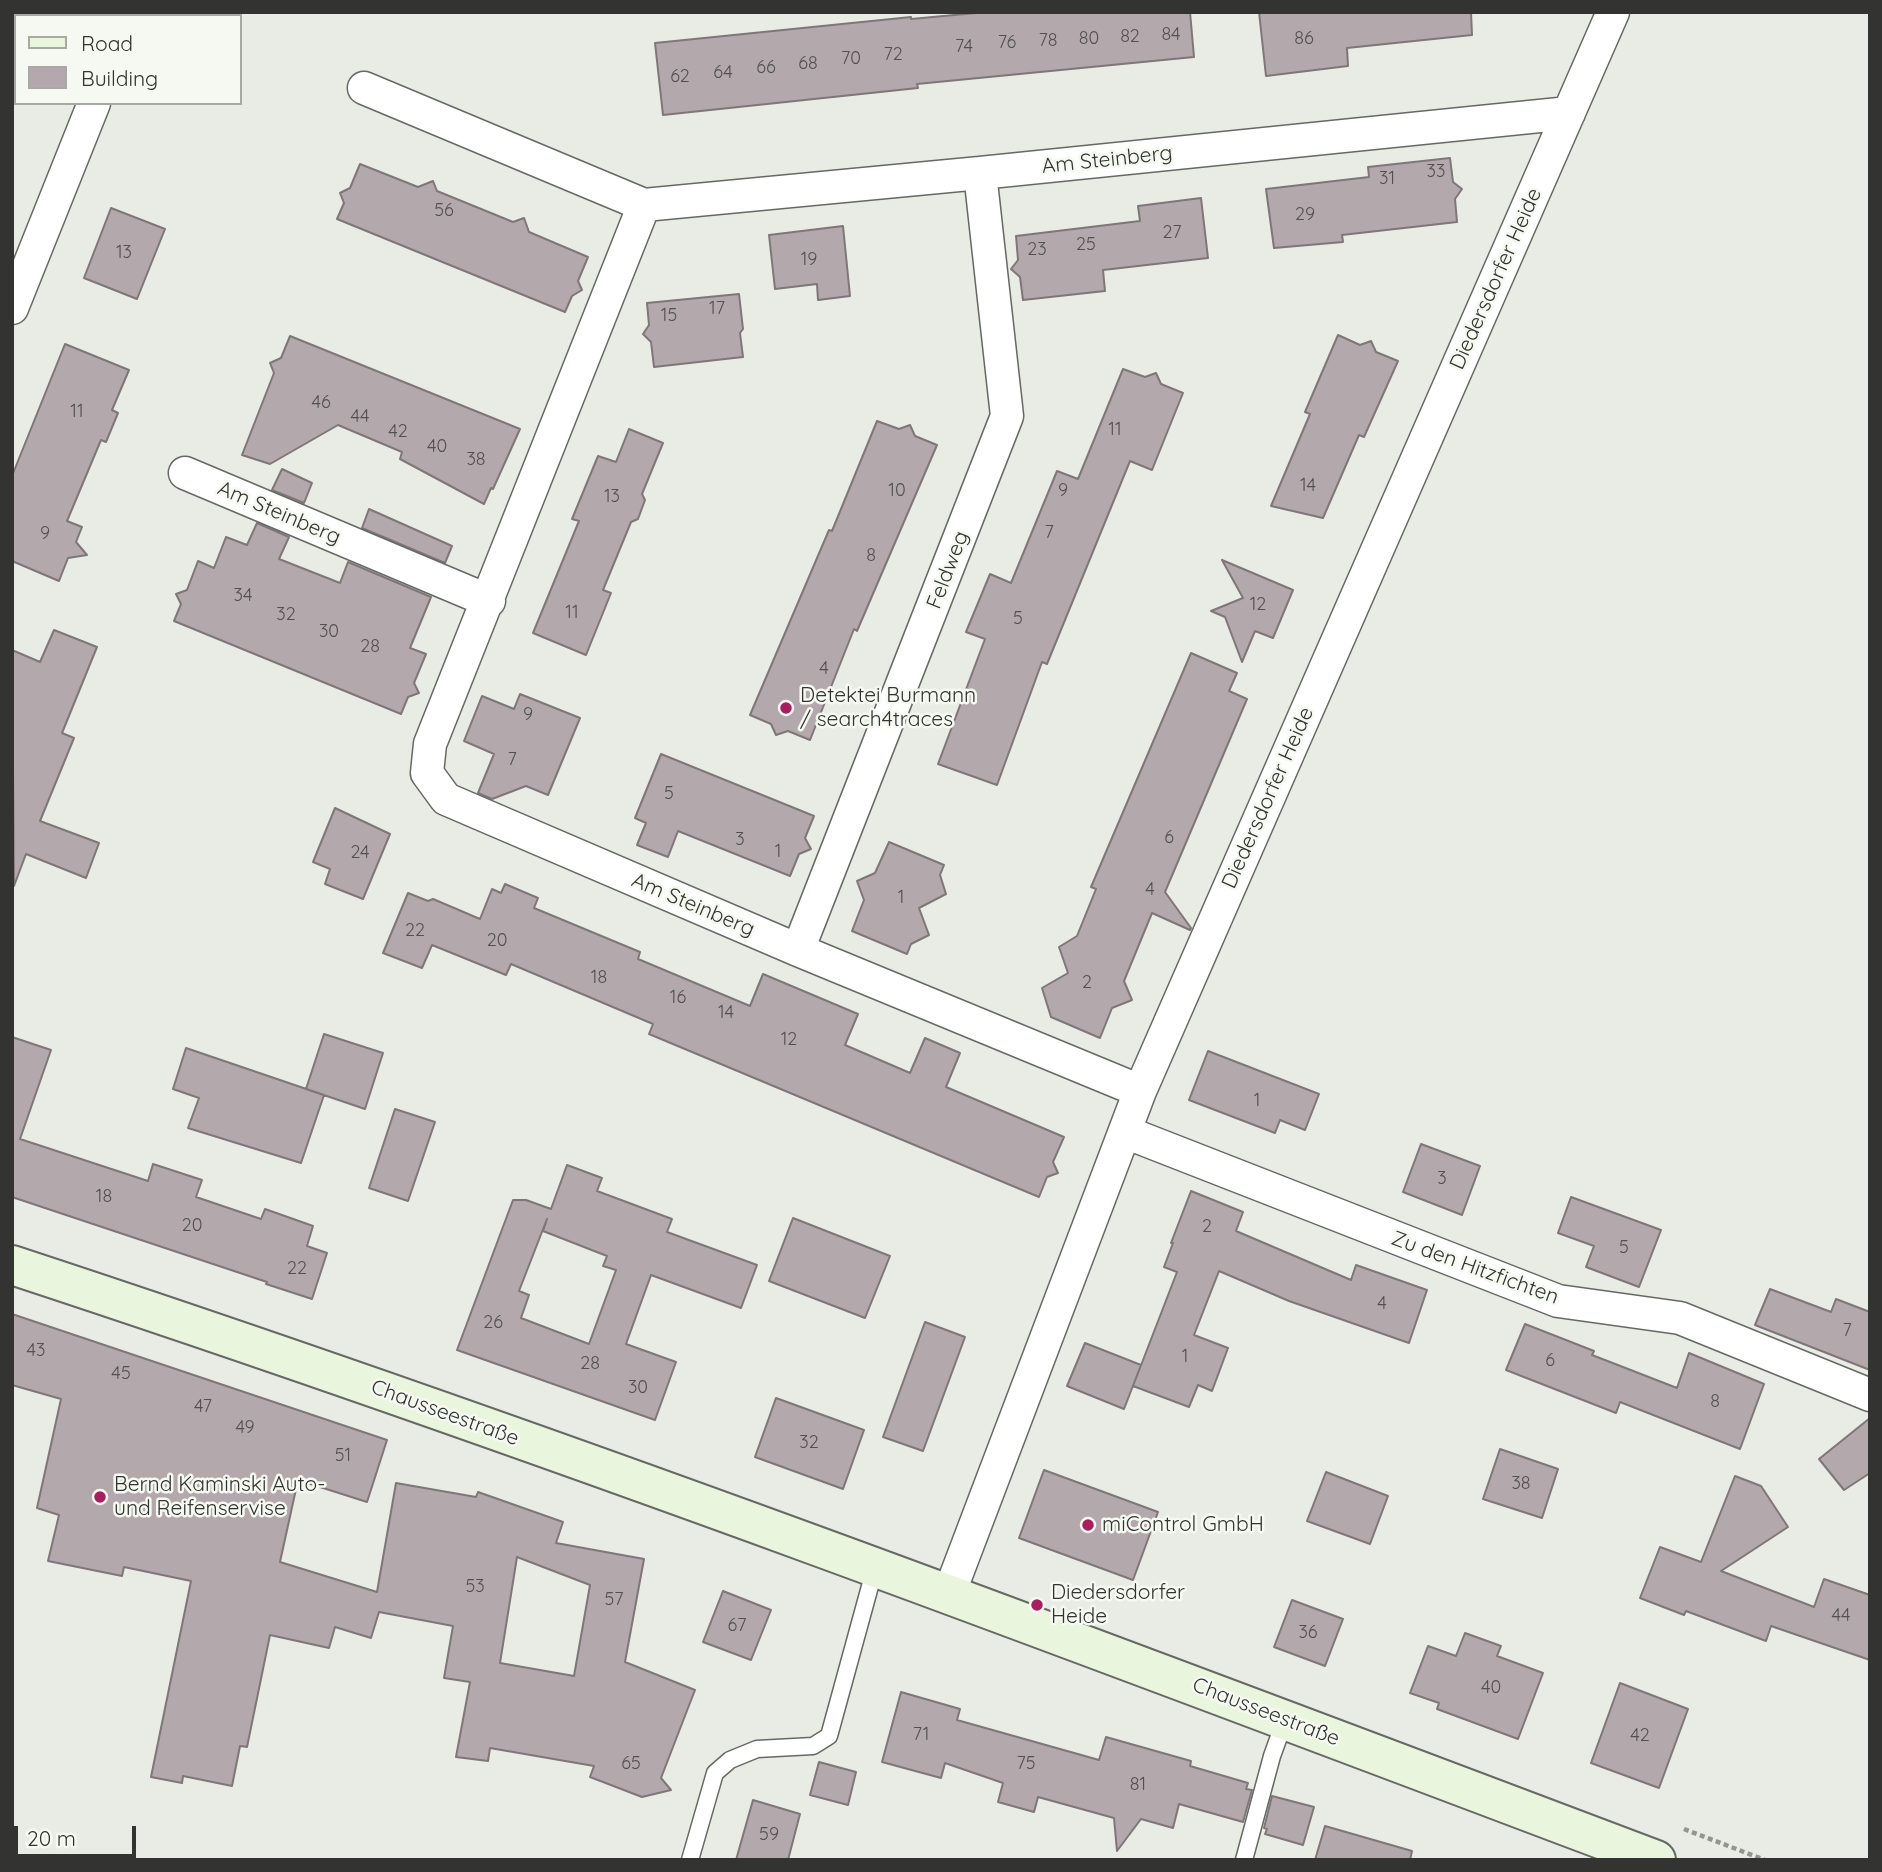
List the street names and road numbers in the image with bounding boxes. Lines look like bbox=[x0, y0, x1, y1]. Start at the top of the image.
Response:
street label: Am Steinberg bbox=[1040, 141, 1174, 179]
street label: Diedersdorfer Heide bbox=[1445, 184, 1547, 374]
street label: Am Steinberg bbox=[214, 476, 344, 550]
street label: Feldweg bbox=[922, 527, 974, 613]
street label: Diedersdorfer Heide bbox=[1217, 703, 1319, 893]
street label: Am Steinberg bbox=[628, 868, 758, 942]
street label: Zu den Hitzfichten bbox=[1388, 1226, 1562, 1310]
street label: Chausseestraße bbox=[368, 1375, 522, 1451]
street label: Chausseestraße bbox=[1189, 1672, 1343, 1752]

